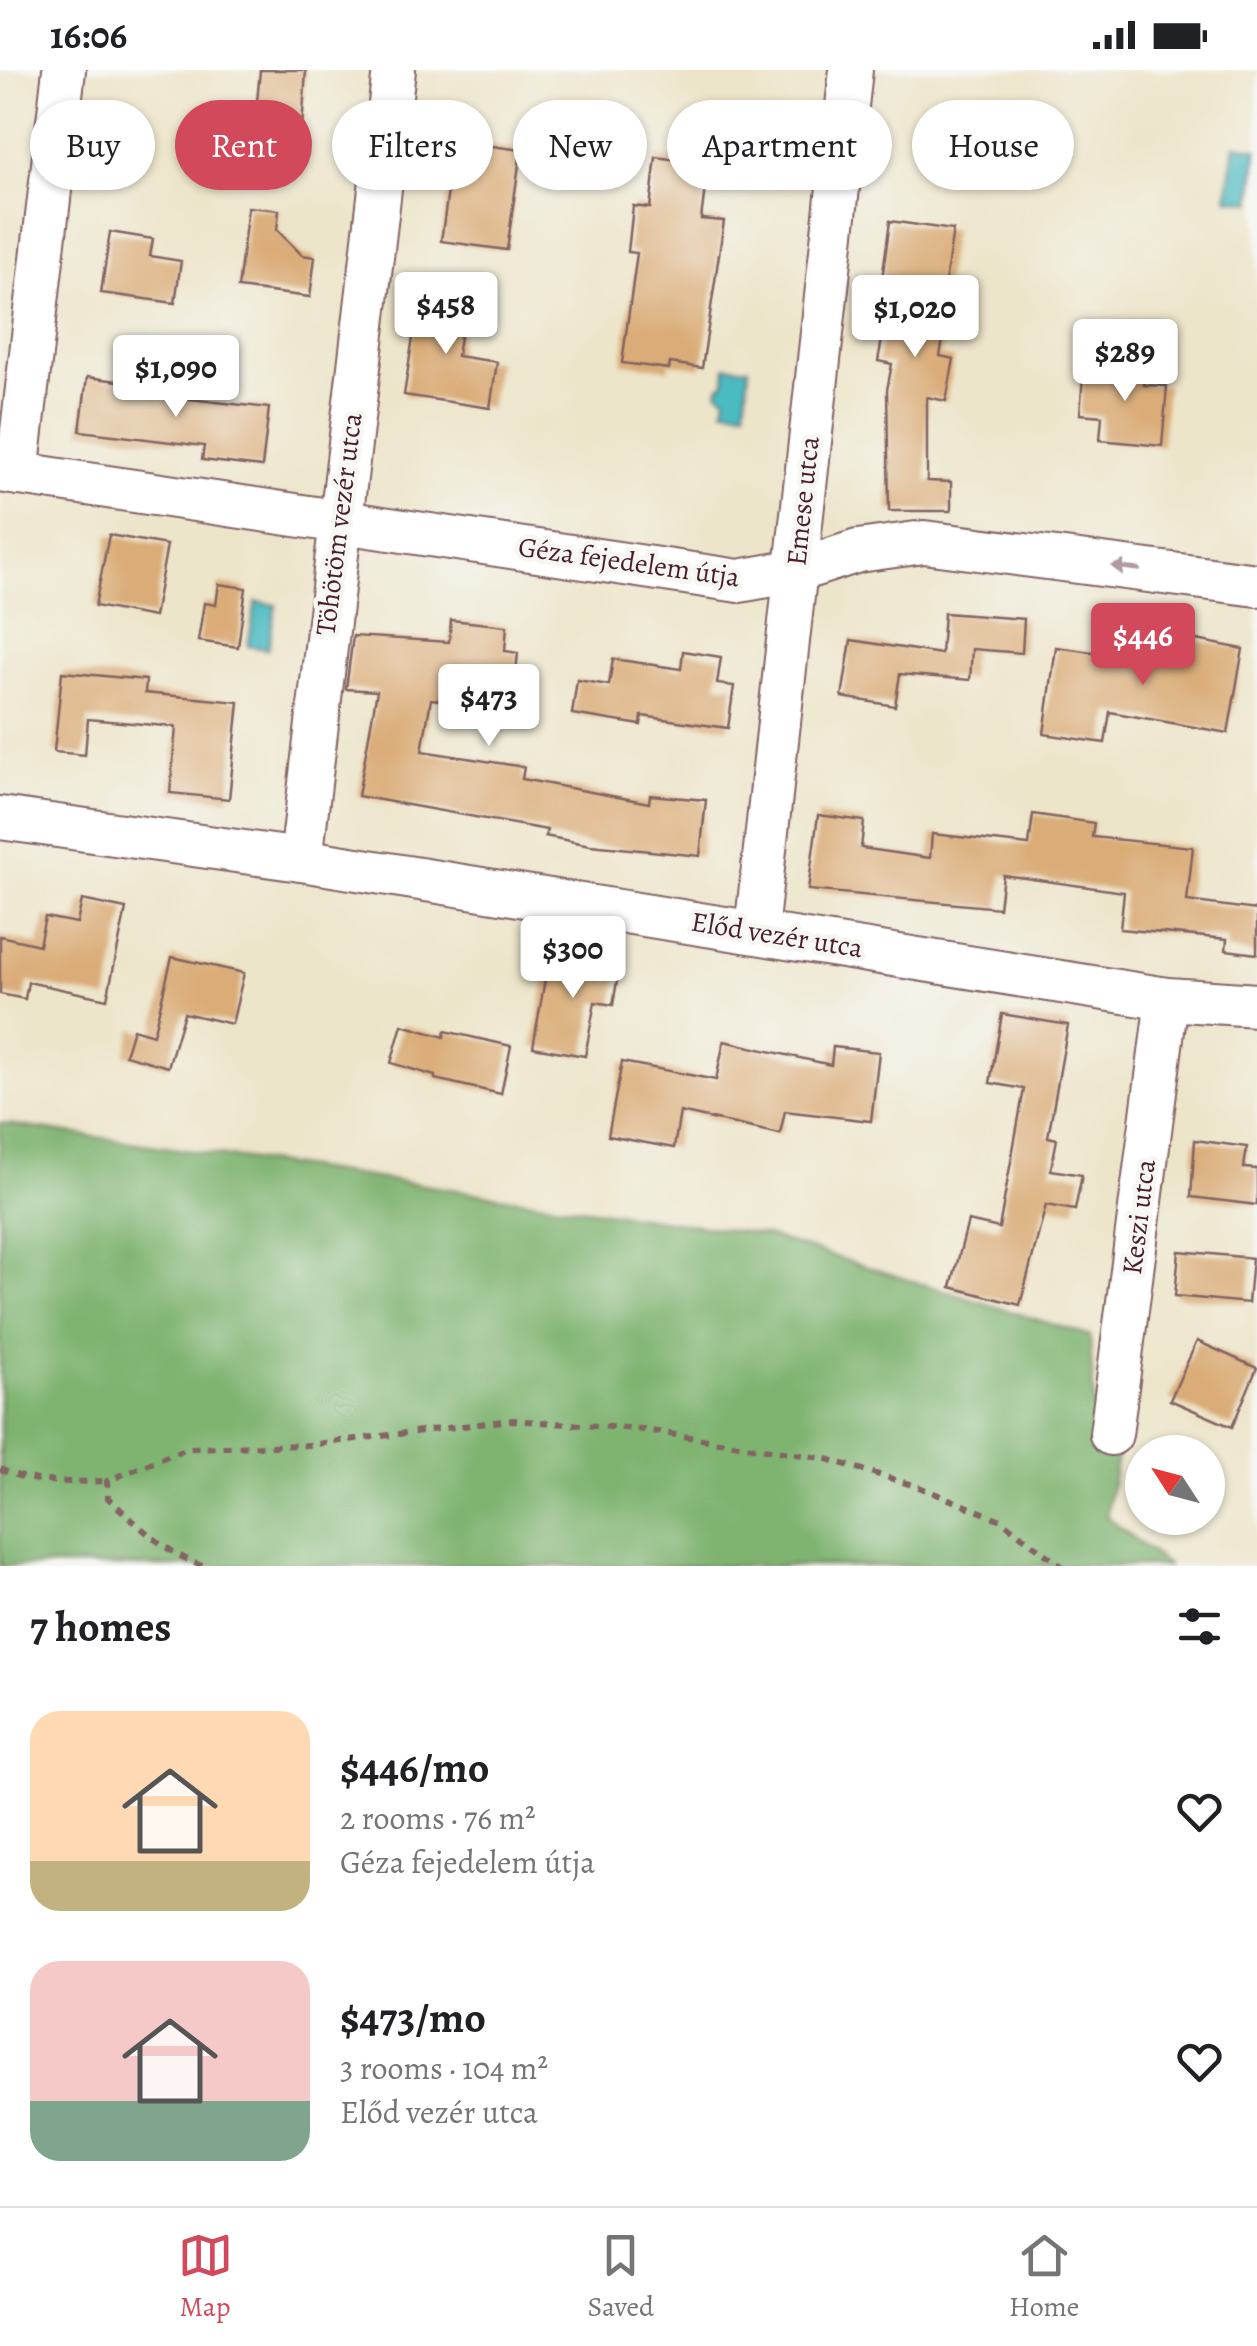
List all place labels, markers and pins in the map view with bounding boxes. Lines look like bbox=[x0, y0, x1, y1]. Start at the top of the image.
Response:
pin: $458 bbox=[387, 272, 505, 357]
pin: $1,020 bbox=[834, 275, 996, 360]
pin: $289 bbox=[1066, 319, 1184, 404]
pin: $1,090 bbox=[95, 335, 257, 420]
pin: $446 bbox=[1084, 603, 1202, 688]
pin: $473 bbox=[430, 664, 548, 749]
pin: $300 bbox=[514, 916, 632, 1001]

